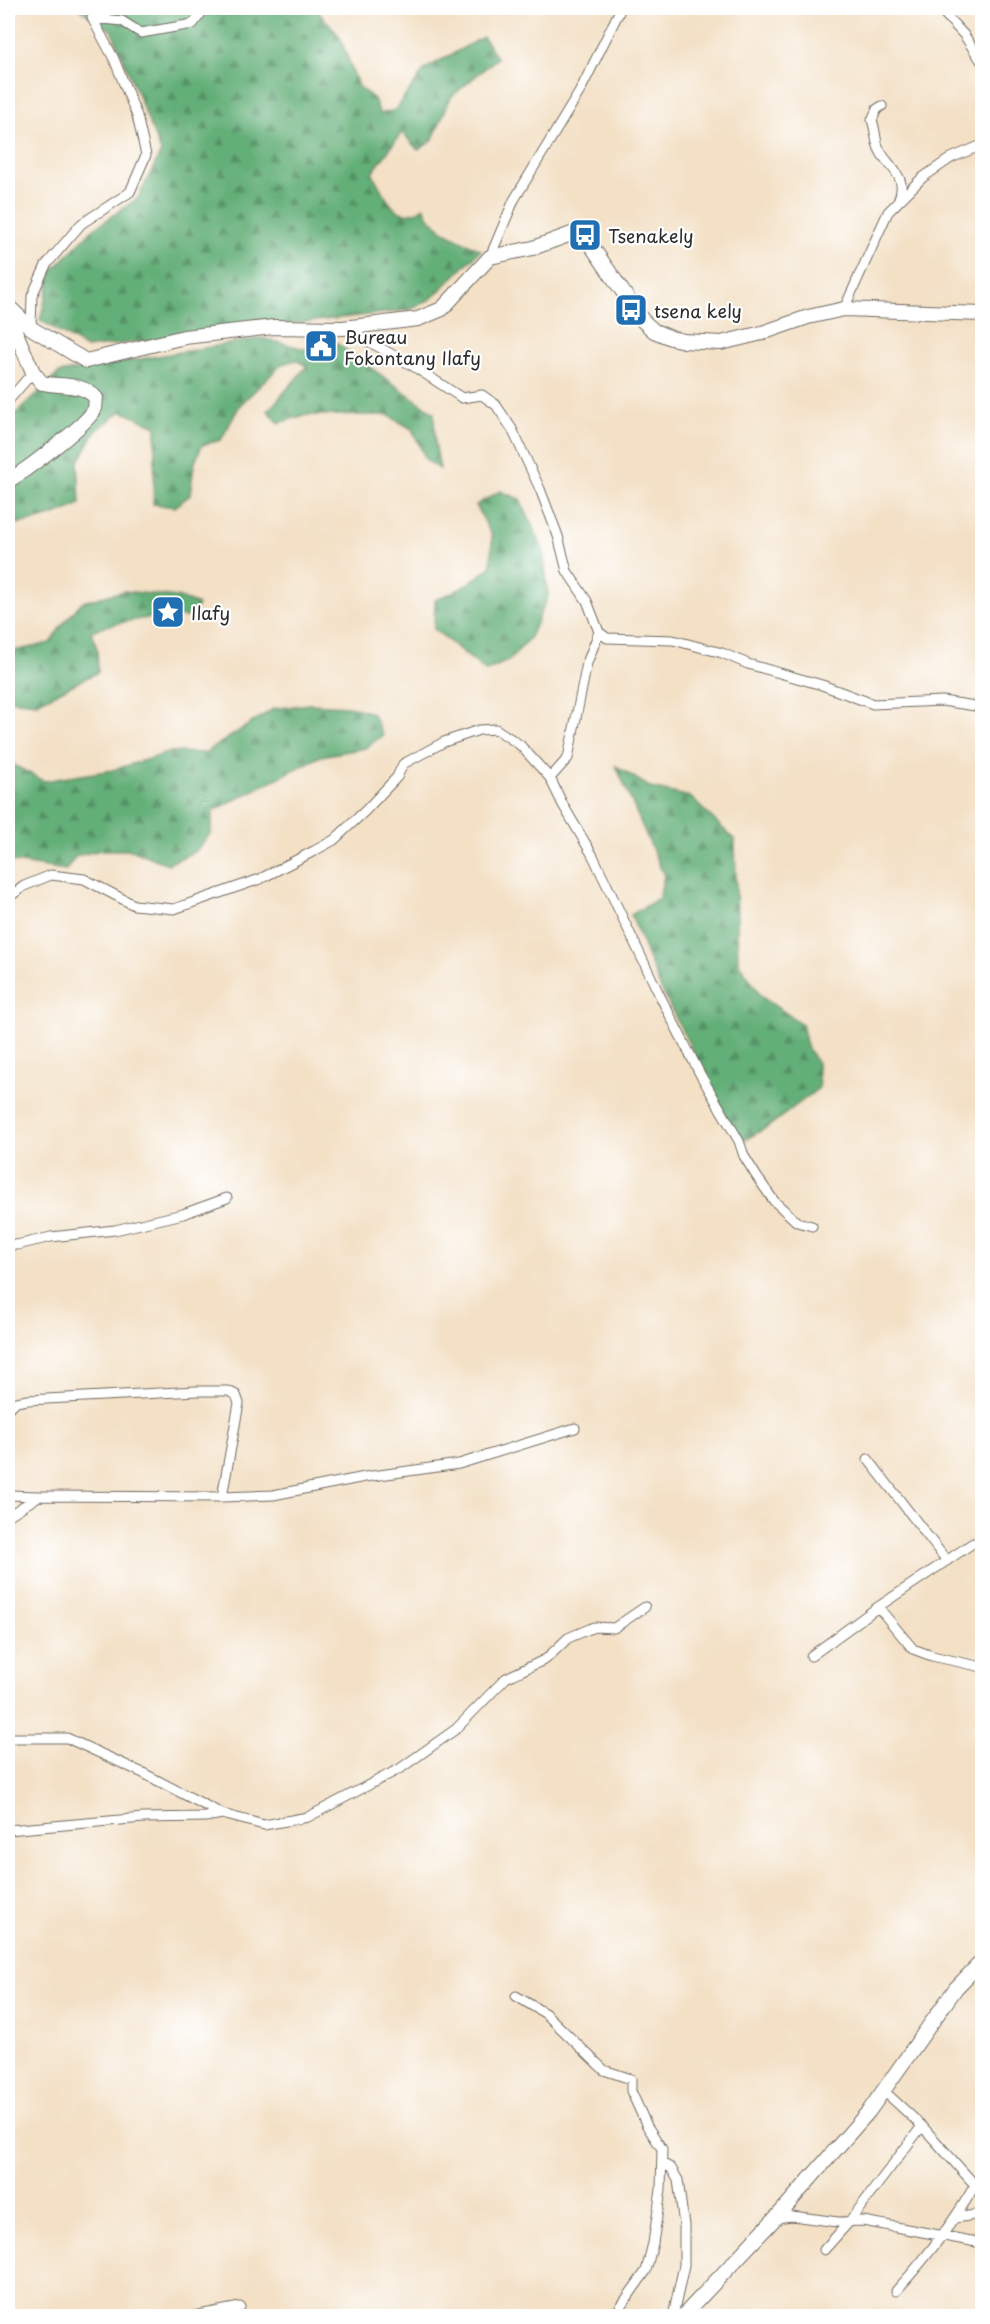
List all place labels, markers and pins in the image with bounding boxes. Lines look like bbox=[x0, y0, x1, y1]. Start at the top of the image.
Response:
bus stop icon: Tsenakely bbox=[567, 217, 603, 253]
place label: Tsenakely bbox=[608, 222, 693, 249]
bus stop icon: tsena kely bbox=[613, 292, 649, 328]
place label: tsena kely bbox=[654, 297, 742, 324]
place label: Bureau Fokontany Ilafy bbox=[344, 323, 481, 371]
public building icon: Bureau Fokontany Ilafy bbox=[303, 328, 339, 364]
place icon: Ilafy bbox=[150, 594, 186, 630]
place label: Ilafy bbox=[191, 599, 230, 626]

